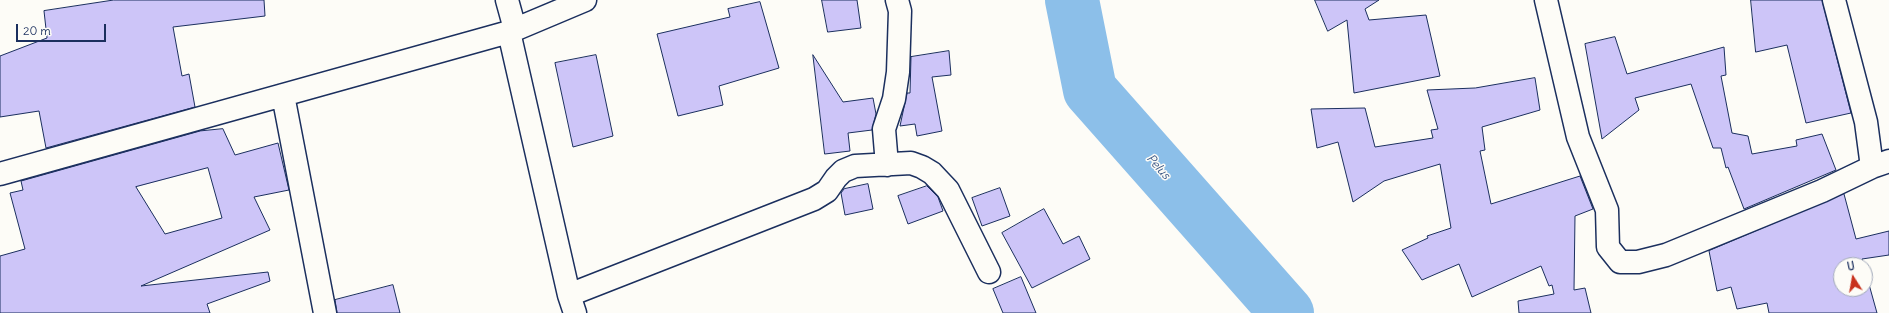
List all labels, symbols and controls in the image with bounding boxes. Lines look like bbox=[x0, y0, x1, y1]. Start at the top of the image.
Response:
scale bar bbox=[18, 16, 108, 42]
text: 20 m bbox=[23, 23, 51, 38]
water label: Pelus bbox=[1143, 152, 1173, 182]
north arrow bbox=[1833, 257, 1873, 297]
text: U bbox=[1846, 259, 1856, 274]

